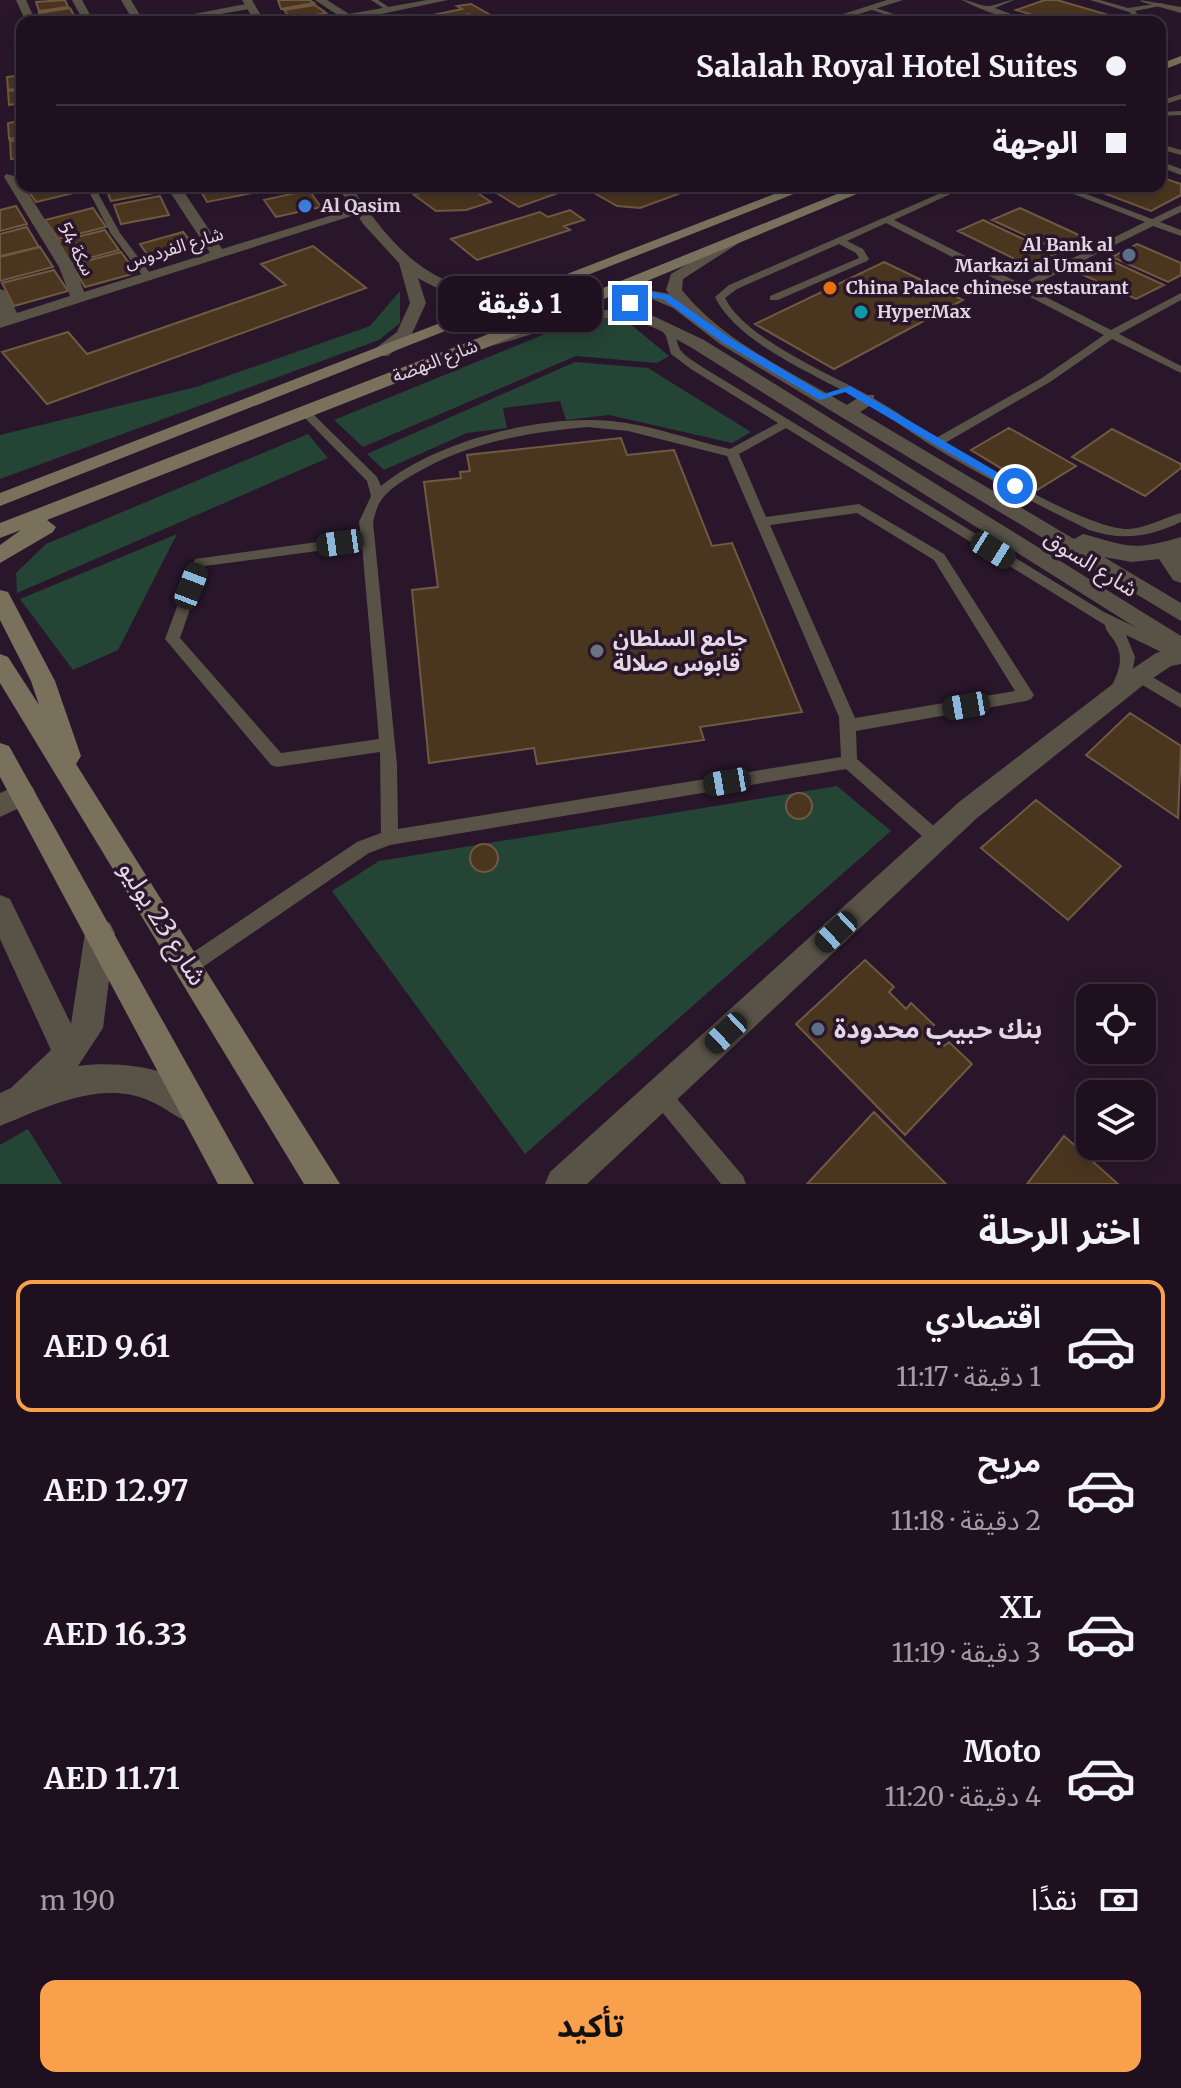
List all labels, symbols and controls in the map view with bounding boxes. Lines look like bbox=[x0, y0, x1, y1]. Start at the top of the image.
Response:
text: Salalah Royal Hotel Suites bbox=[696, 47, 1078, 85]
text: الوجهة bbox=[993, 123, 1078, 161]
place label: Al Qasim bbox=[320, 194, 401, 217]
marker: Al Qasim bbox=[296, 197, 314, 215]
street label: سكة 54 bbox=[53, 218, 100, 280]
street label: شارع الفردوس bbox=[122, 222, 227, 276]
place label: Al Bank al Markazi al Umani bbox=[955, 233, 1113, 277]
marker: Al Bank al Markazi al Umani bbox=[1120, 246, 1138, 264]
callout: 1 دقيقة bbox=[438, 275, 602, 331]
place label: China Palace chinese restaurant bbox=[846, 276, 1130, 299]
marker: China Palace chinese restaurant bbox=[821, 279, 839, 297]
route end bbox=[612, 285, 648, 321]
text: 1 دقيقة bbox=[478, 287, 562, 320]
place label: HyperMax bbox=[877, 300, 971, 323]
marker: HyperMax bbox=[852, 303, 870, 321]
street label: شارع النهضة bbox=[389, 334, 482, 390]
route start bbox=[997, 468, 1033, 504]
street label: شارع السوق bbox=[1037, 523, 1143, 605]
car bbox=[966, 527, 1020, 573]
car bbox=[315, 528, 365, 558]
car bbox=[171, 559, 211, 613]
place label: جامع السلطان قابوس صلالة bbox=[613, 624, 747, 677]
marker: جامع السلطان قابوس صلالة bbox=[588, 642, 606, 660]
car bbox=[940, 690, 992, 722]
car bbox=[701, 766, 753, 798]
street label: شارع 23 يوليو bbox=[109, 854, 215, 993]
car bbox=[810, 907, 862, 957]
map controls bbox=[1076, 984, 1156, 1160]
button: locate bbox=[1076, 984, 1156, 1064]
car bbox=[700, 1008, 752, 1058]
place label: بنك حبيب محدودة bbox=[834, 1012, 1042, 1045]
marker: بنك حبيب محدودة bbox=[809, 1020, 827, 1038]
button: layers bbox=[1076, 1080, 1156, 1160]
text: اختر الرحلة bbox=[979, 1209, 1141, 1254]
text: اقتصادي bbox=[926, 1298, 1041, 1336]
icon: car bbox=[1065, 1310, 1137, 1382]
text: AED 9.61 bbox=[44, 1327, 170, 1365]
text: 1 دقيقة · 11:17 bbox=[896, 1360, 1041, 1393]
text: مريح bbox=[978, 1442, 1041, 1480]
icon: car bbox=[1065, 1454, 1137, 1526]
text: AED 12.97 bbox=[44, 1471, 189, 1509]
text: 2 دقيقة · 11:18 bbox=[891, 1504, 1041, 1537]
text: XL bbox=[1000, 1588, 1041, 1626]
icon: car bbox=[1065, 1598, 1137, 1670]
text: AED 16.33 bbox=[44, 1615, 187, 1653]
text: 3 دقيقة · 11:19 bbox=[892, 1636, 1041, 1669]
text: Moto bbox=[963, 1732, 1041, 1770]
icon: car bbox=[1065, 1742, 1137, 1814]
text: AED 11.71 bbox=[44, 1759, 180, 1797]
text: 4 دقيقة · 11:20 bbox=[884, 1780, 1041, 1813]
icon: cash bbox=[1097, 1878, 1141, 1922]
text: نقدًا bbox=[1031, 1880, 1077, 1918]
text: 190 m bbox=[40, 1884, 115, 1917]
button: تأكيد bbox=[40, 1980, 1141, 2072]

